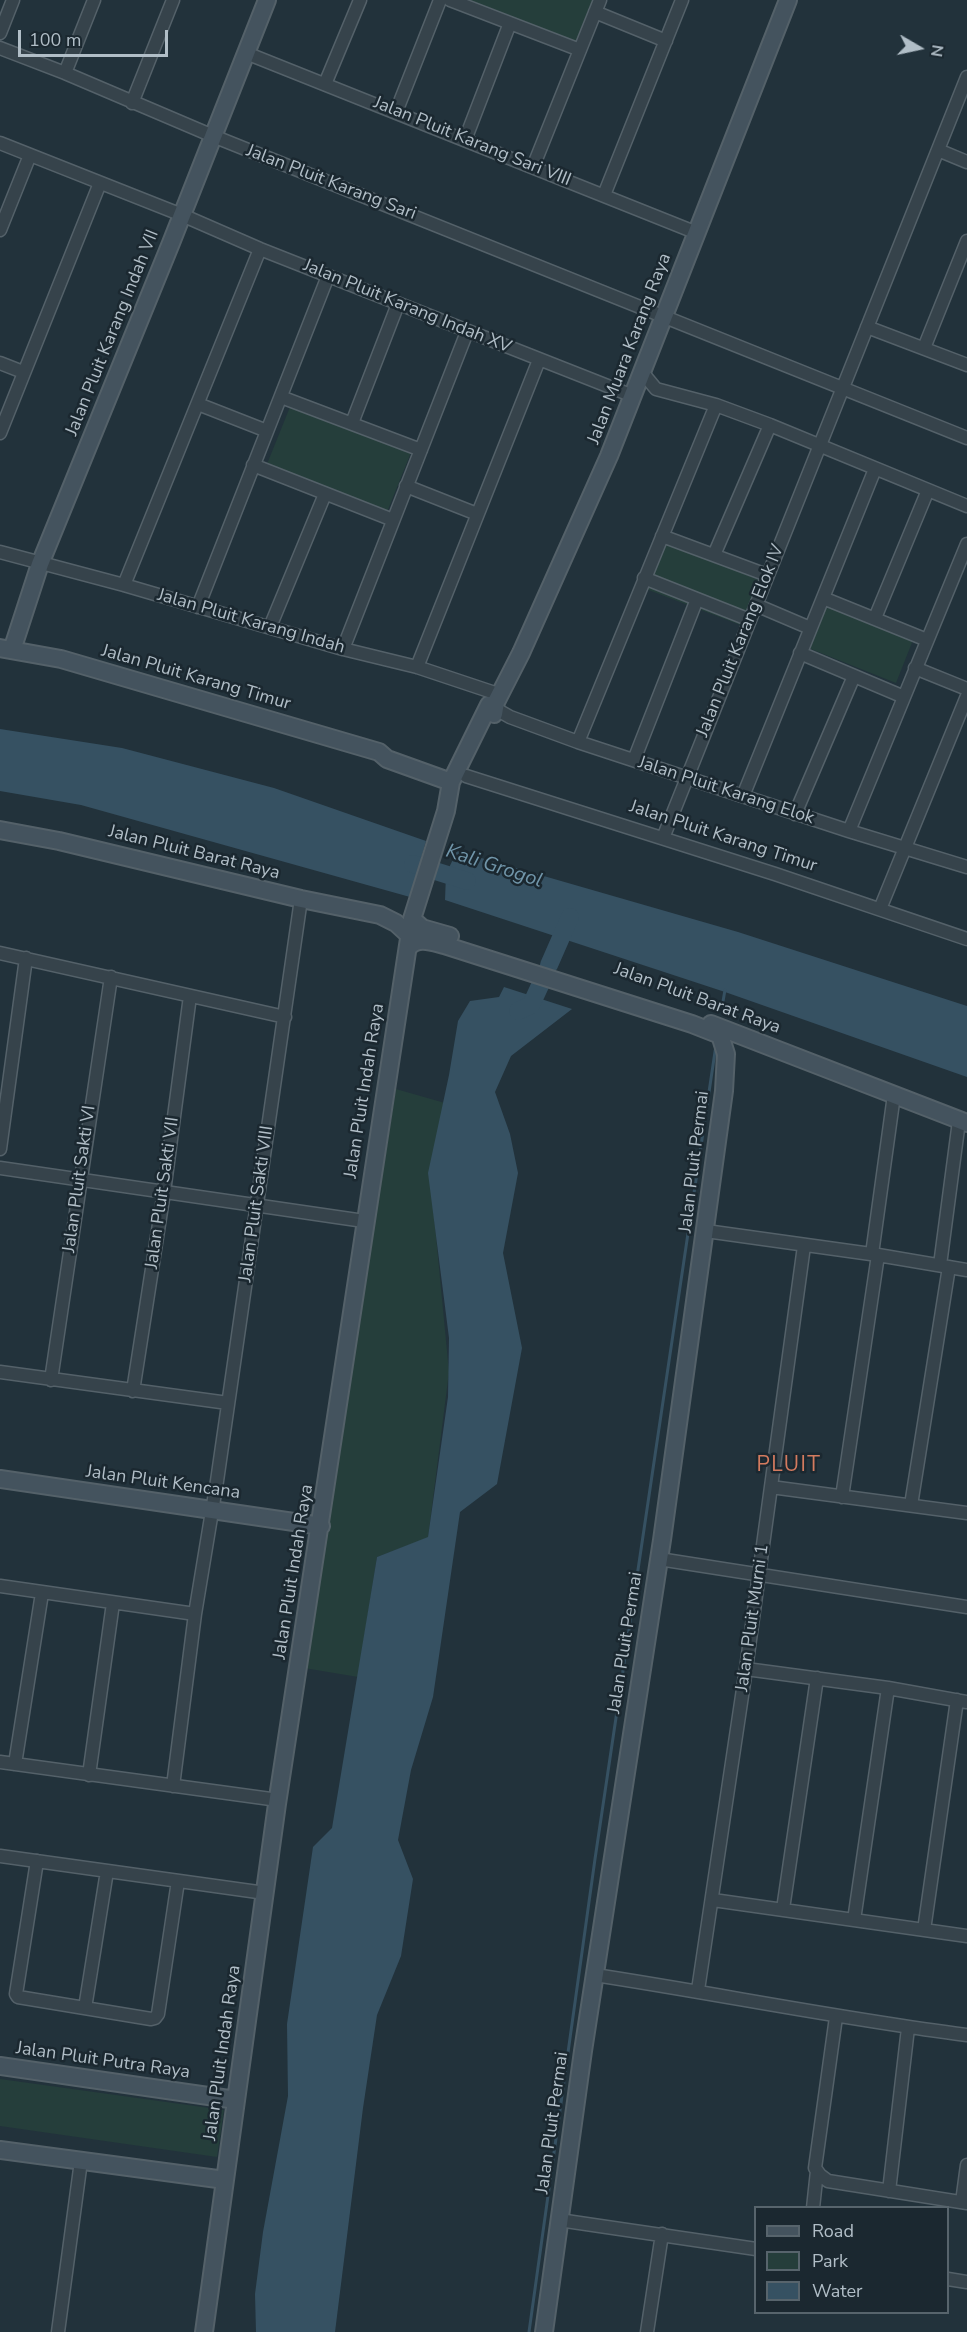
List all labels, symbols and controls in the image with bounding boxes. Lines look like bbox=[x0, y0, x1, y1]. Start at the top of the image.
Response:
scale bar bbox=[21, 18, 171, 56]
north arrow bbox=[889, 18, 949, 78]
text: 100 m bbox=[29, 28, 81, 52]
text: N bbox=[925, 43, 949, 58]
street label: Jalan Pluit Karang Sari VIII bbox=[370, 92, 574, 192]
street label: Jalan Pluit Karang Sari bbox=[243, 141, 419, 225]
street label: Jalan Pluit Karang Indah VII bbox=[62, 227, 164, 439]
street label: Jalan Muara Karang Raya bbox=[584, 250, 676, 448]
street label: Jalan Pluit Karang Indah XV bbox=[300, 255, 514, 359]
street label: Jalan Pluit Karang Elok IV bbox=[693, 542, 789, 740]
street label: Jalan Pluit Karang Indah bbox=[155, 585, 347, 659]
street label: Jalan Pluit Karang Timur bbox=[99, 641, 293, 715]
street label: Jalan Pluit Karang Elok bbox=[635, 752, 817, 830]
street label: Jalan Pluit Karang Timur bbox=[626, 796, 820, 878]
street label: Jalan Pluit Barat Raya bbox=[106, 821, 282, 885]
water label: Kali Grogol bbox=[443, 840, 545, 894]
street label: Jalan Pluit Barat Raya bbox=[611, 959, 783, 1039]
street label: Jalan Pluit Indah Raya bbox=[341, 1002, 389, 1180]
street label: Jalan Pluit Permai bbox=[676, 1090, 714, 1234]
street label: Jalan Pluit Sakti VI bbox=[59, 1104, 101, 1254]
street label: Jalan Pluit Sakti VII bbox=[142, 1116, 184, 1270]
street label: Jalan Pluit Sakti VIII bbox=[235, 1124, 279, 1284]
district label: PLUIT bbox=[757, 1453, 821, 1479]
street label: Jalan Pluit Kencana bbox=[85, 1461, 241, 1505]
street label: Jalan Pluit Indah Raya bbox=[270, 1483, 318, 1661]
street label: Jalan Pluit Murni 1 bbox=[732, 1543, 774, 1693]
street label: Jalan Pluit Permai bbox=[604, 1571, 648, 1715]
street label: Jalan Pluit Indah Raya bbox=[200, 1964, 246, 2142]
street label: Jalan Pluit Putra Raya bbox=[15, 2038, 191, 2084]
street label: Jalan Pluit Permai bbox=[532, 2051, 574, 2195]
legend bbox=[754, 2206, 949, 2314]
text: Road bbox=[812, 2219, 854, 2243]
text: Park bbox=[812, 2249, 848, 2273]
text: Water bbox=[812, 2279, 863, 2303]

